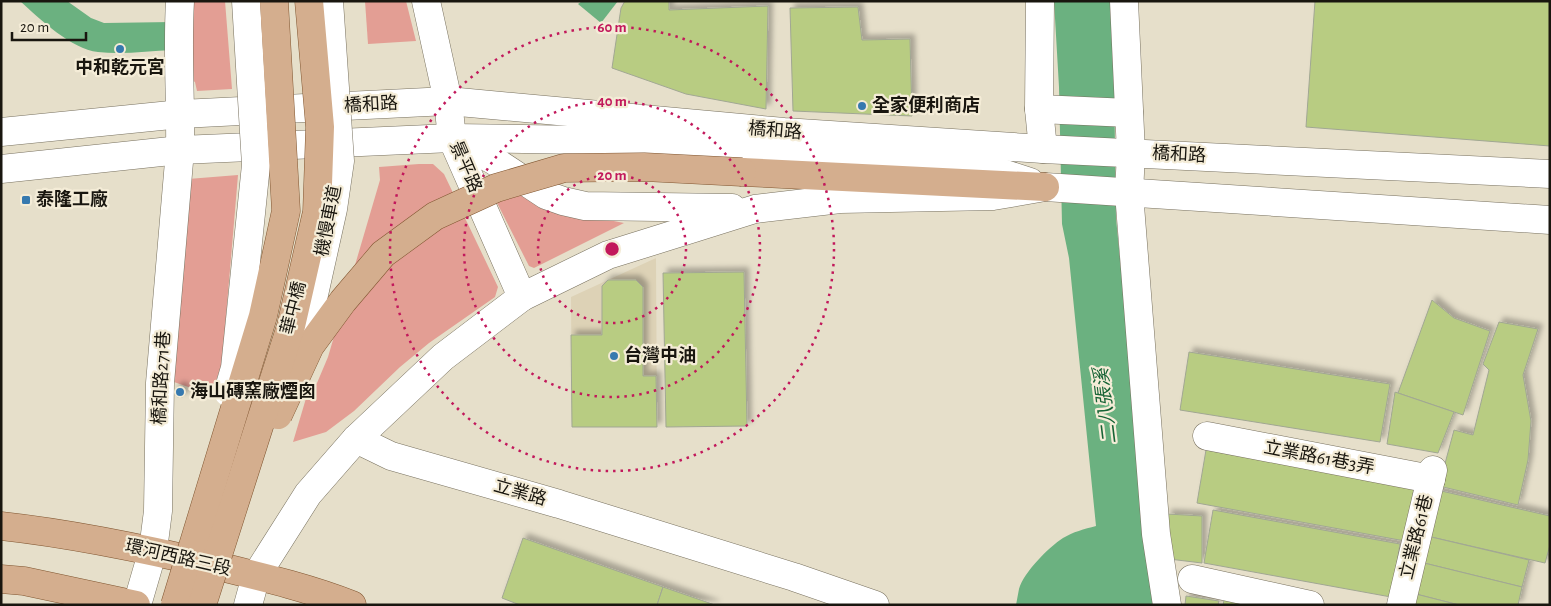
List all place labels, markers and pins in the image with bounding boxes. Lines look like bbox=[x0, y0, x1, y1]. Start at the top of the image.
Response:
marker: 中和乾元宮 bbox=[114, 43, 126, 55]
place label: 中和乾元宮 bbox=[75, 57, 165, 77]
place label: 全家便利商店 bbox=[872, 95, 980, 115]
marker: 全家便利商店 bbox=[856, 100, 868, 112]
place label: 泰隆工廠 bbox=[36, 189, 108, 209]
marker: 泰隆工廠 bbox=[20, 194, 32, 206]
centre of rings bbox=[603, 240, 621, 258]
place label: 台灣中油 bbox=[624, 345, 696, 365]
marker: 台灣中油 bbox=[608, 350, 620, 362]
place label: 海山磚窯廠煙囪 bbox=[190, 380, 316, 401]
marker: 海山磚窯廠煙囪 bbox=[174, 386, 186, 398]

